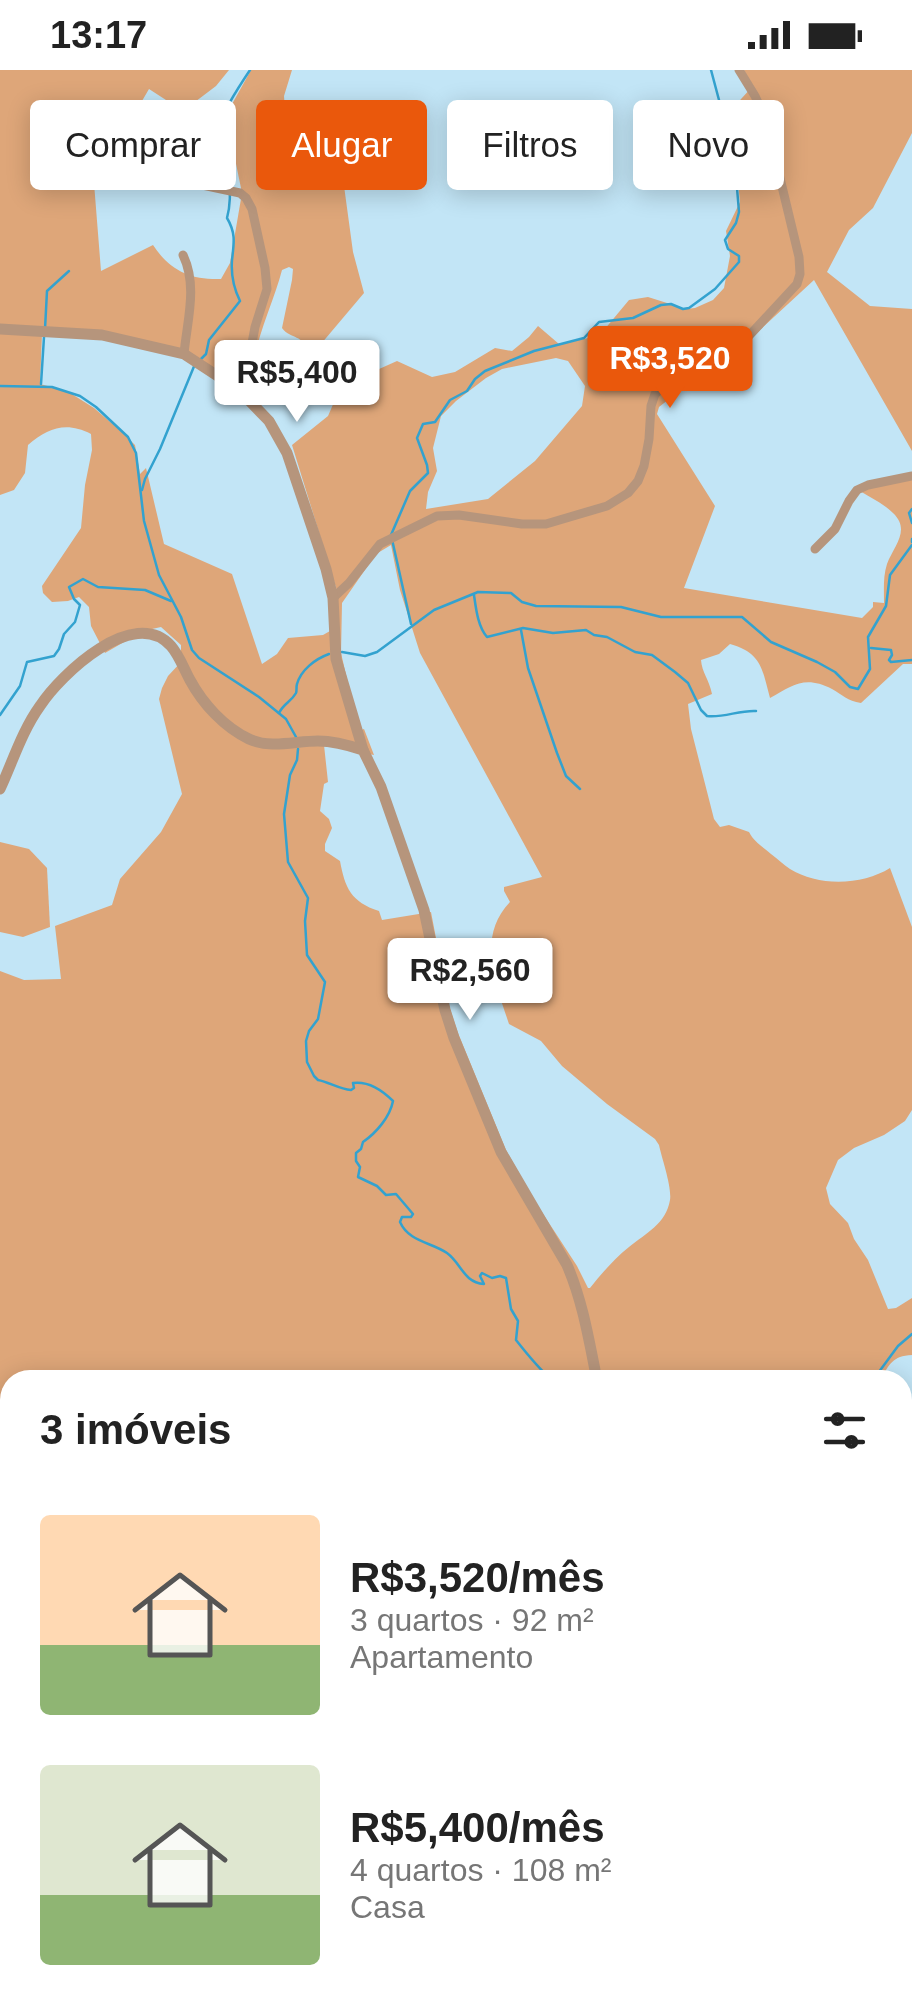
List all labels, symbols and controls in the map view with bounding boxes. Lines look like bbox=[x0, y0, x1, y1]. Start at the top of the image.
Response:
text: 13:17 bbox=[50, 14, 147, 56]
chip: Comprar bbox=[30, 100, 236, 190]
chip: Alugar bbox=[256, 100, 427, 190]
chip: Filtros bbox=[447, 100, 613, 190]
chip: Novo bbox=[633, 100, 784, 190]
pin: R$3,520 bbox=[578, 326, 762, 411]
pin: R$5,400 bbox=[205, 340, 389, 425]
text: R$3,520 bbox=[610, 340, 730, 376]
text: R$5,400 bbox=[237, 354, 357, 390]
pin: R$2,560 bbox=[378, 938, 562, 1023]
text: R$2,560 bbox=[410, 952, 530, 988]
icon: filters bbox=[817, 1403, 872, 1458]
text: 3 imóveis bbox=[40, 1406, 231, 1453]
text: R$3,520/mês bbox=[350, 1554, 605, 1601]
icon: home bbox=[120, 1555, 240, 1675]
text: 3 quartos · 92 m² bbox=[350, 1602, 594, 1638]
text: Apartamento bbox=[350, 1639, 533, 1675]
text: R$5,400/mês bbox=[350, 1804, 605, 1851]
icon: home bbox=[120, 1805, 240, 1925]
text: 4 quartos · 108 m² bbox=[350, 1852, 611, 1888]
text: Casa bbox=[350, 1889, 425, 1925]

